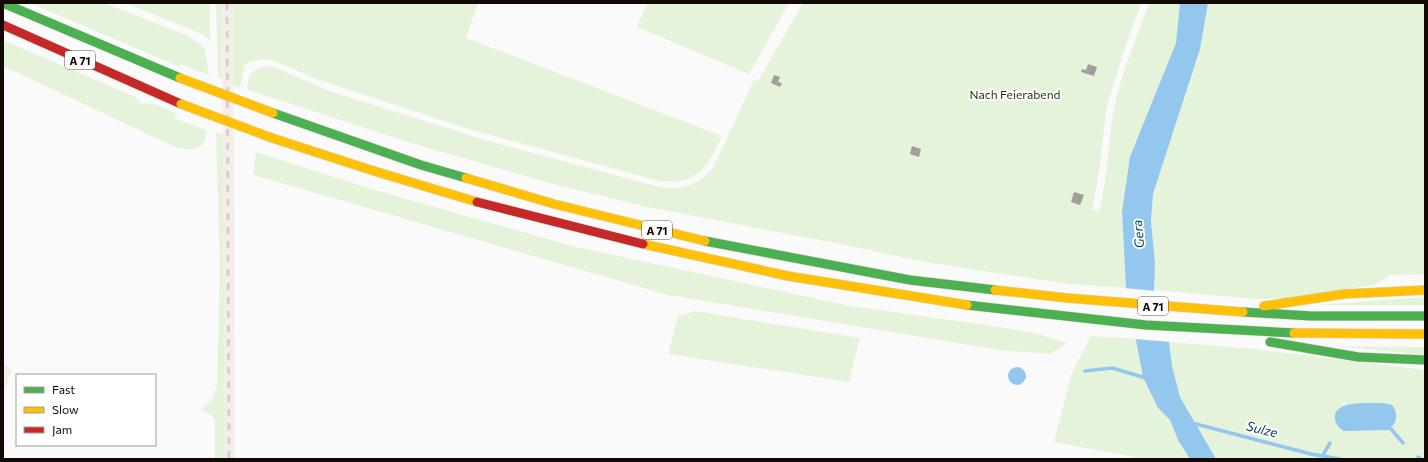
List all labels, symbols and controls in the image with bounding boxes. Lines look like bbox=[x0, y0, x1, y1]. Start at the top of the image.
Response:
road number: A 71 bbox=[65, 51, 95, 69]
park label: Nach Feierabend bbox=[970, 87, 1061, 101]
water label: Gera bbox=[1129, 219, 1147, 249]
road number: A 71 bbox=[642, 221, 672, 239]
road number: A 71 bbox=[1138, 297, 1168, 315]
legend bbox=[16, 374, 156, 446]
text: Fast bbox=[52, 382, 75, 396]
text: Slow bbox=[52, 402, 79, 416]
water label: Sulze bbox=[1245, 417, 1279, 441]
text: Jam bbox=[52, 422, 72, 437]

